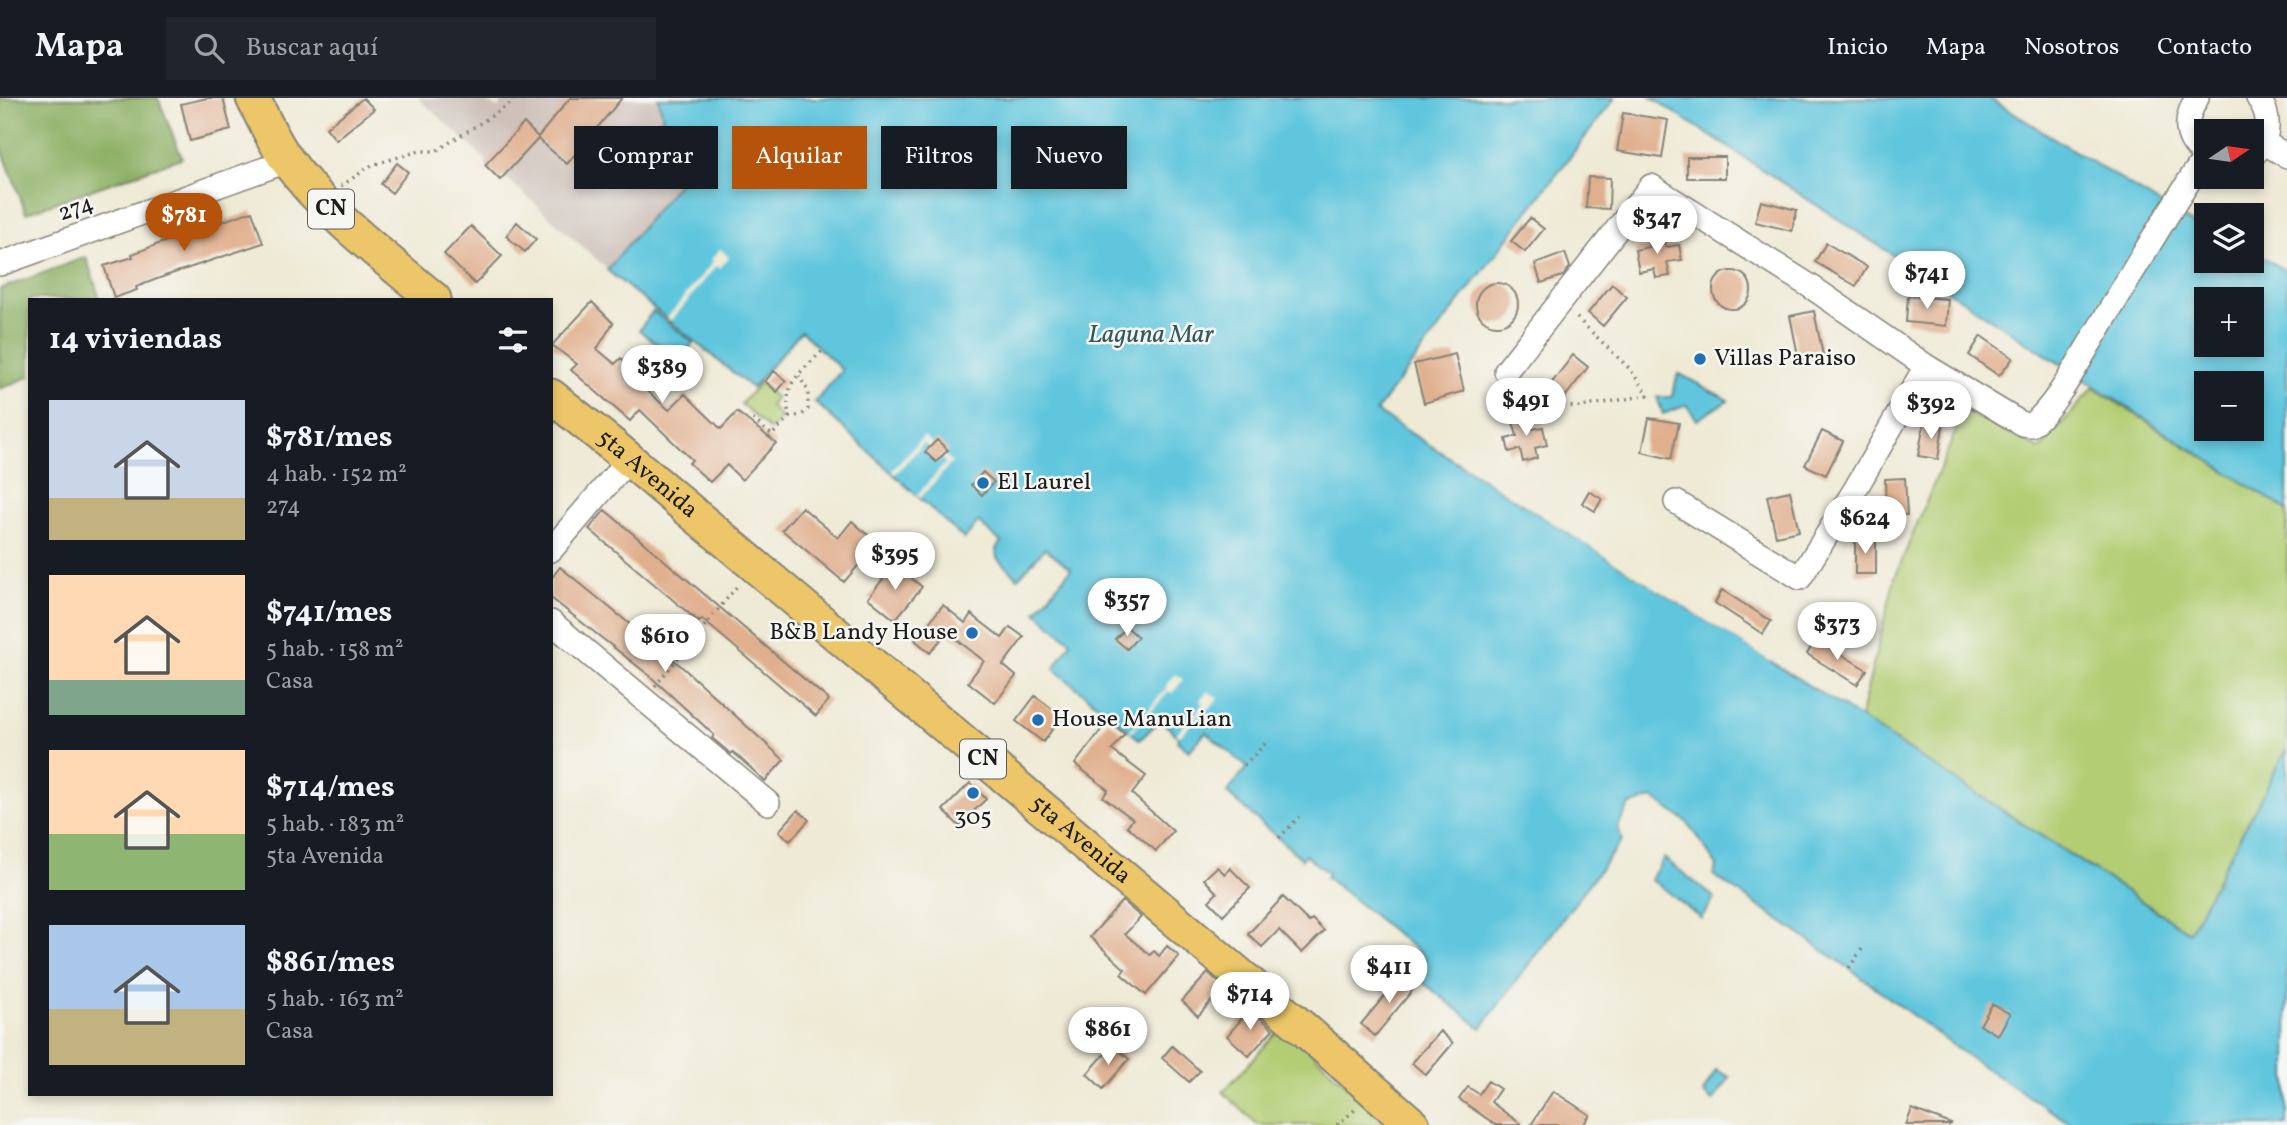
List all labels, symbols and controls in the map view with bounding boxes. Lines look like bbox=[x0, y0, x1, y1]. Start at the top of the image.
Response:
search box bbox=[166, 17, 656, 80]
text: Mapa bbox=[35, 25, 124, 71]
icon: search bbox=[190, 29, 228, 67]
text: Buscar aquí bbox=[246, 30, 378, 66]
text: Inicio bbox=[1827, 31, 1888, 65]
text: Mapa bbox=[1926, 31, 1986, 65]
text: Nosotros bbox=[2024, 31, 2119, 65]
text: Contacto bbox=[2157, 31, 2252, 65]
north arrow bbox=[2194, 119, 2264, 189]
map controls bbox=[2194, 119, 2264, 441]
chip: Comprar bbox=[574, 126, 718, 189]
chip: Alquilar bbox=[732, 126, 867, 189]
chip: Filtros bbox=[881, 126, 997, 189]
chip: Nuevo bbox=[1011, 126, 1127, 189]
street label: 274 bbox=[53, 187, 99, 231]
road number: CN bbox=[308, 190, 354, 228]
pin: $781 bbox=[143, 194, 225, 253]
pin: $347 bbox=[1616, 197, 1698, 256]
text: $781 bbox=[161, 200, 207, 232]
text: $347 bbox=[1632, 203, 1682, 235]
button: layers bbox=[2194, 203, 2264, 273]
pin: $741 bbox=[1886, 252, 1968, 311]
text: $741 bbox=[1904, 258, 1950, 290]
button: + bbox=[2194, 287, 2264, 357]
water label: Laguna Mar bbox=[1088, 317, 1214, 353]
text: 14 viviendas bbox=[49, 319, 222, 361]
icon: filters bbox=[494, 321, 532, 359]
place label: Villas Paraiso bbox=[1714, 342, 1856, 376]
pin: $389 bbox=[621, 345, 703, 405]
marker: Villas Paraiso bbox=[1692, 351, 1708, 367]
text: $389 bbox=[637, 352, 687, 384]
button: − bbox=[2194, 371, 2264, 441]
pin: $491 bbox=[1485, 378, 1567, 438]
pin: $392 bbox=[1890, 382, 1972, 441]
text: $491 bbox=[1502, 385, 1550, 417]
text: $392 bbox=[1907, 388, 1955, 420]
text: $781/mes bbox=[266, 417, 393, 459]
street label: 5ta Avenida bbox=[589, 422, 705, 527]
icon: home bbox=[105, 428, 189, 512]
text: 4 hab. · 152 m² bbox=[266, 459, 407, 491]
place label: El Laurel bbox=[997, 466, 1091, 500]
marker: El Laurel bbox=[975, 475, 991, 491]
text: 274 bbox=[266, 491, 300, 523]
pin: $624 bbox=[1824, 496, 1906, 556]
text: $624 bbox=[1839, 503, 1891, 535]
pin: $395 bbox=[854, 532, 936, 592]
text: $395 bbox=[871, 539, 919, 571]
pin: $357 bbox=[1086, 578, 1168, 638]
text: $357 bbox=[1104, 585, 1150, 617]
text: $741/mes bbox=[266, 592, 392, 634]
pin: $373 bbox=[1796, 602, 1878, 662]
icon: home bbox=[105, 603, 189, 687]
text: $373 bbox=[1814, 609, 1860, 641]
pin: $610 bbox=[624, 614, 706, 674]
place label: B&B Landy House bbox=[769, 616, 958, 650]
text: $610 bbox=[641, 621, 689, 653]
marker: B&B Landy House bbox=[964, 625, 980, 641]
text: 5 hab. · 158 m² bbox=[266, 634, 403, 666]
text: Casa bbox=[266, 666, 314, 698]
place label: House ManuLian bbox=[1052, 703, 1232, 737]
marker: House ManuLian bbox=[1030, 712, 1046, 728]
road number: CN bbox=[960, 740, 1006, 778]
text: $714/mes bbox=[266, 767, 395, 809]
icon: home bbox=[105, 778, 189, 862]
marker: 305 bbox=[965, 785, 981, 801]
street label: 5ta Avenida bbox=[1022, 788, 1138, 893]
place label: 305 bbox=[954, 801, 992, 835]
text: 5 hab. · 183 m² bbox=[266, 809, 404, 841]
text: 5ta Avenida bbox=[266, 841, 384, 873]
text: $861/mes bbox=[266, 942, 395, 984]
pin: $411 bbox=[1348, 946, 1430, 1005]
text: $411 bbox=[1366, 952, 1412, 984]
icon: home bbox=[105, 953, 189, 1037]
pin: $714 bbox=[1209, 972, 1291, 1032]
text: $714 bbox=[1226, 979, 1274, 1011]
text: 5 hab. · 163 m² bbox=[266, 984, 404, 1016]
pin: $861 bbox=[1067, 1007, 1149, 1067]
text: $861 bbox=[1084, 1014, 1132, 1046]
text: Casa bbox=[266, 1016, 314, 1048]

